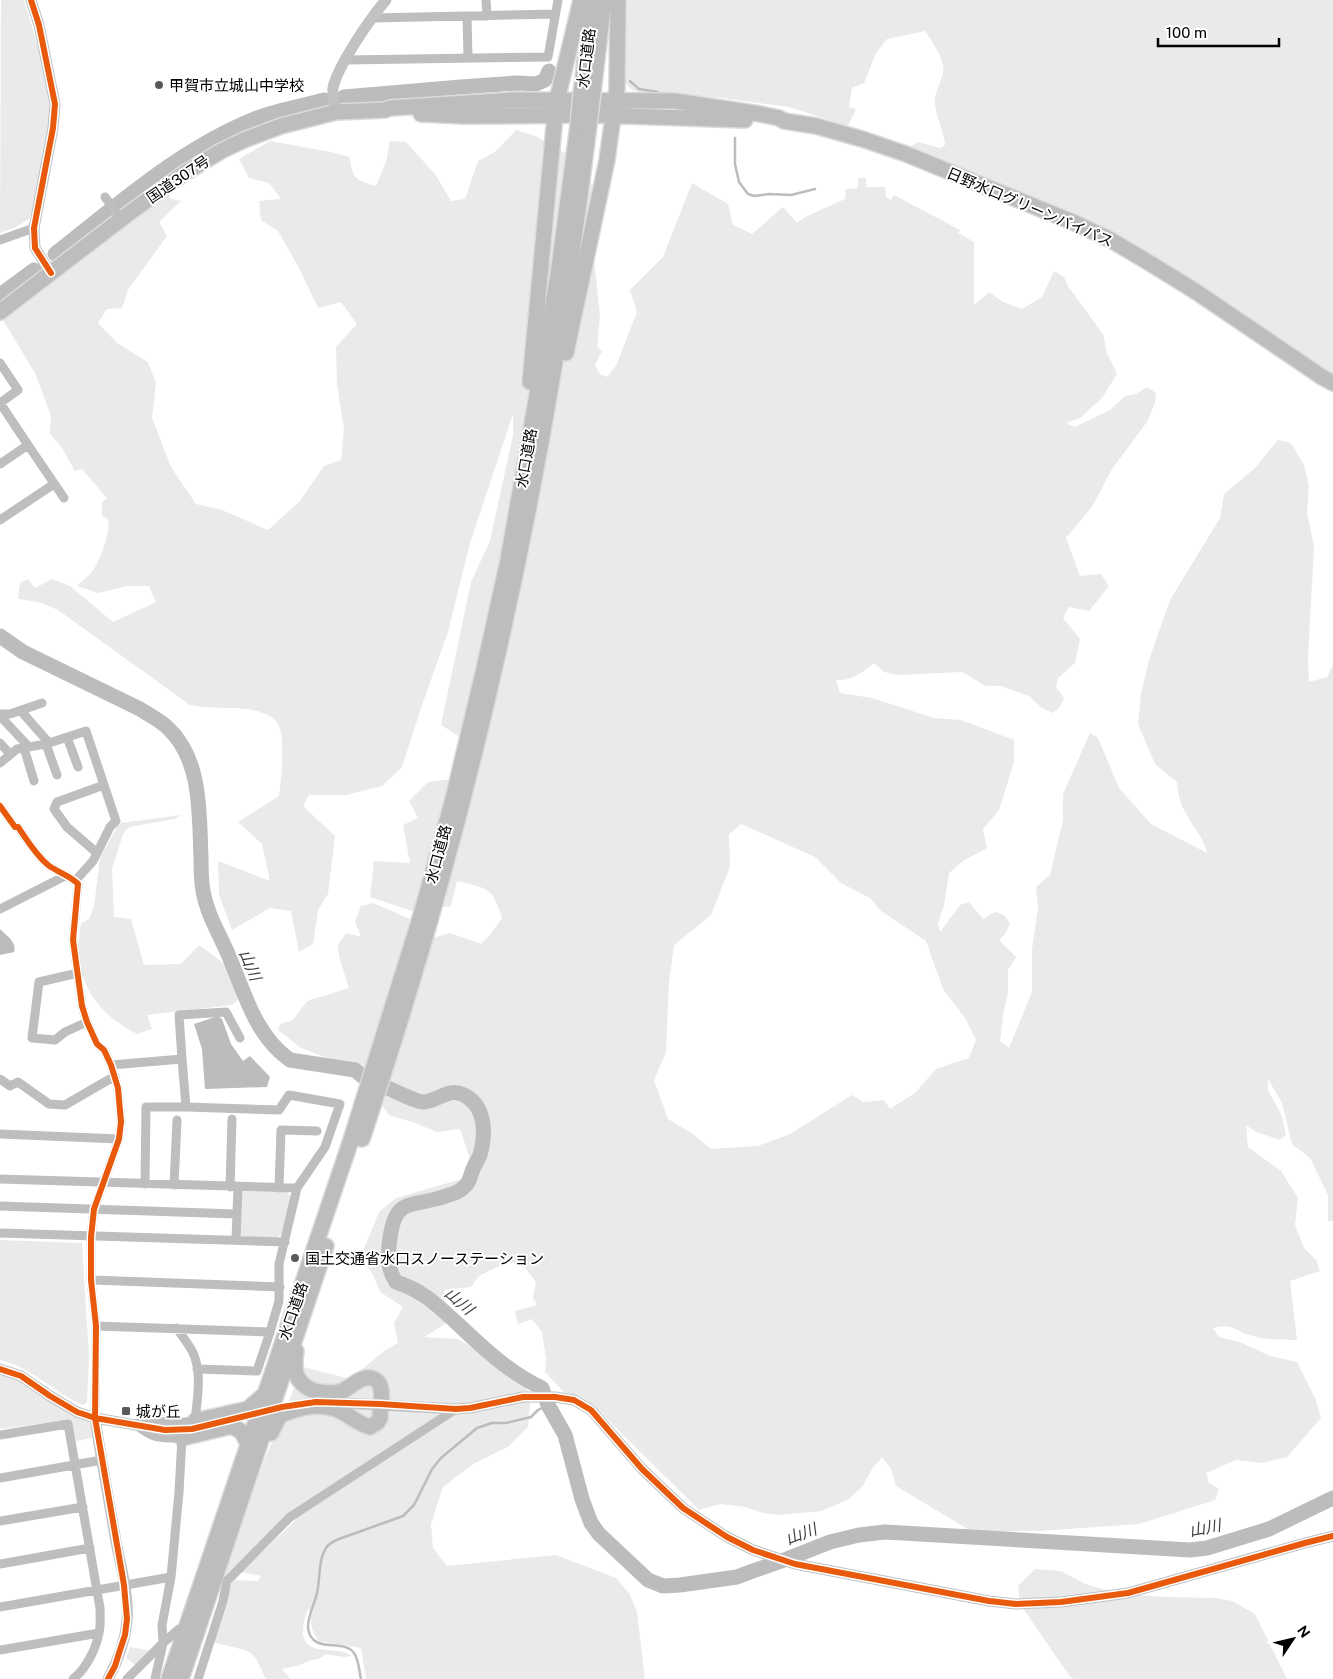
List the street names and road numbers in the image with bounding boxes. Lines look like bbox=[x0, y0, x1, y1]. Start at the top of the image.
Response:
street label: 水口道路 bbox=[574, 27, 598, 89]
street label: 国道307号 bbox=[143, 152, 213, 206]
street label: 日野水口グリーンバイパス bbox=[944, 164, 1116, 250]
street label: 水口道路 bbox=[512, 427, 540, 489]
street label: 水口道路 bbox=[422, 823, 454, 885]
street label: 水口道路 bbox=[275, 1280, 311, 1342]

